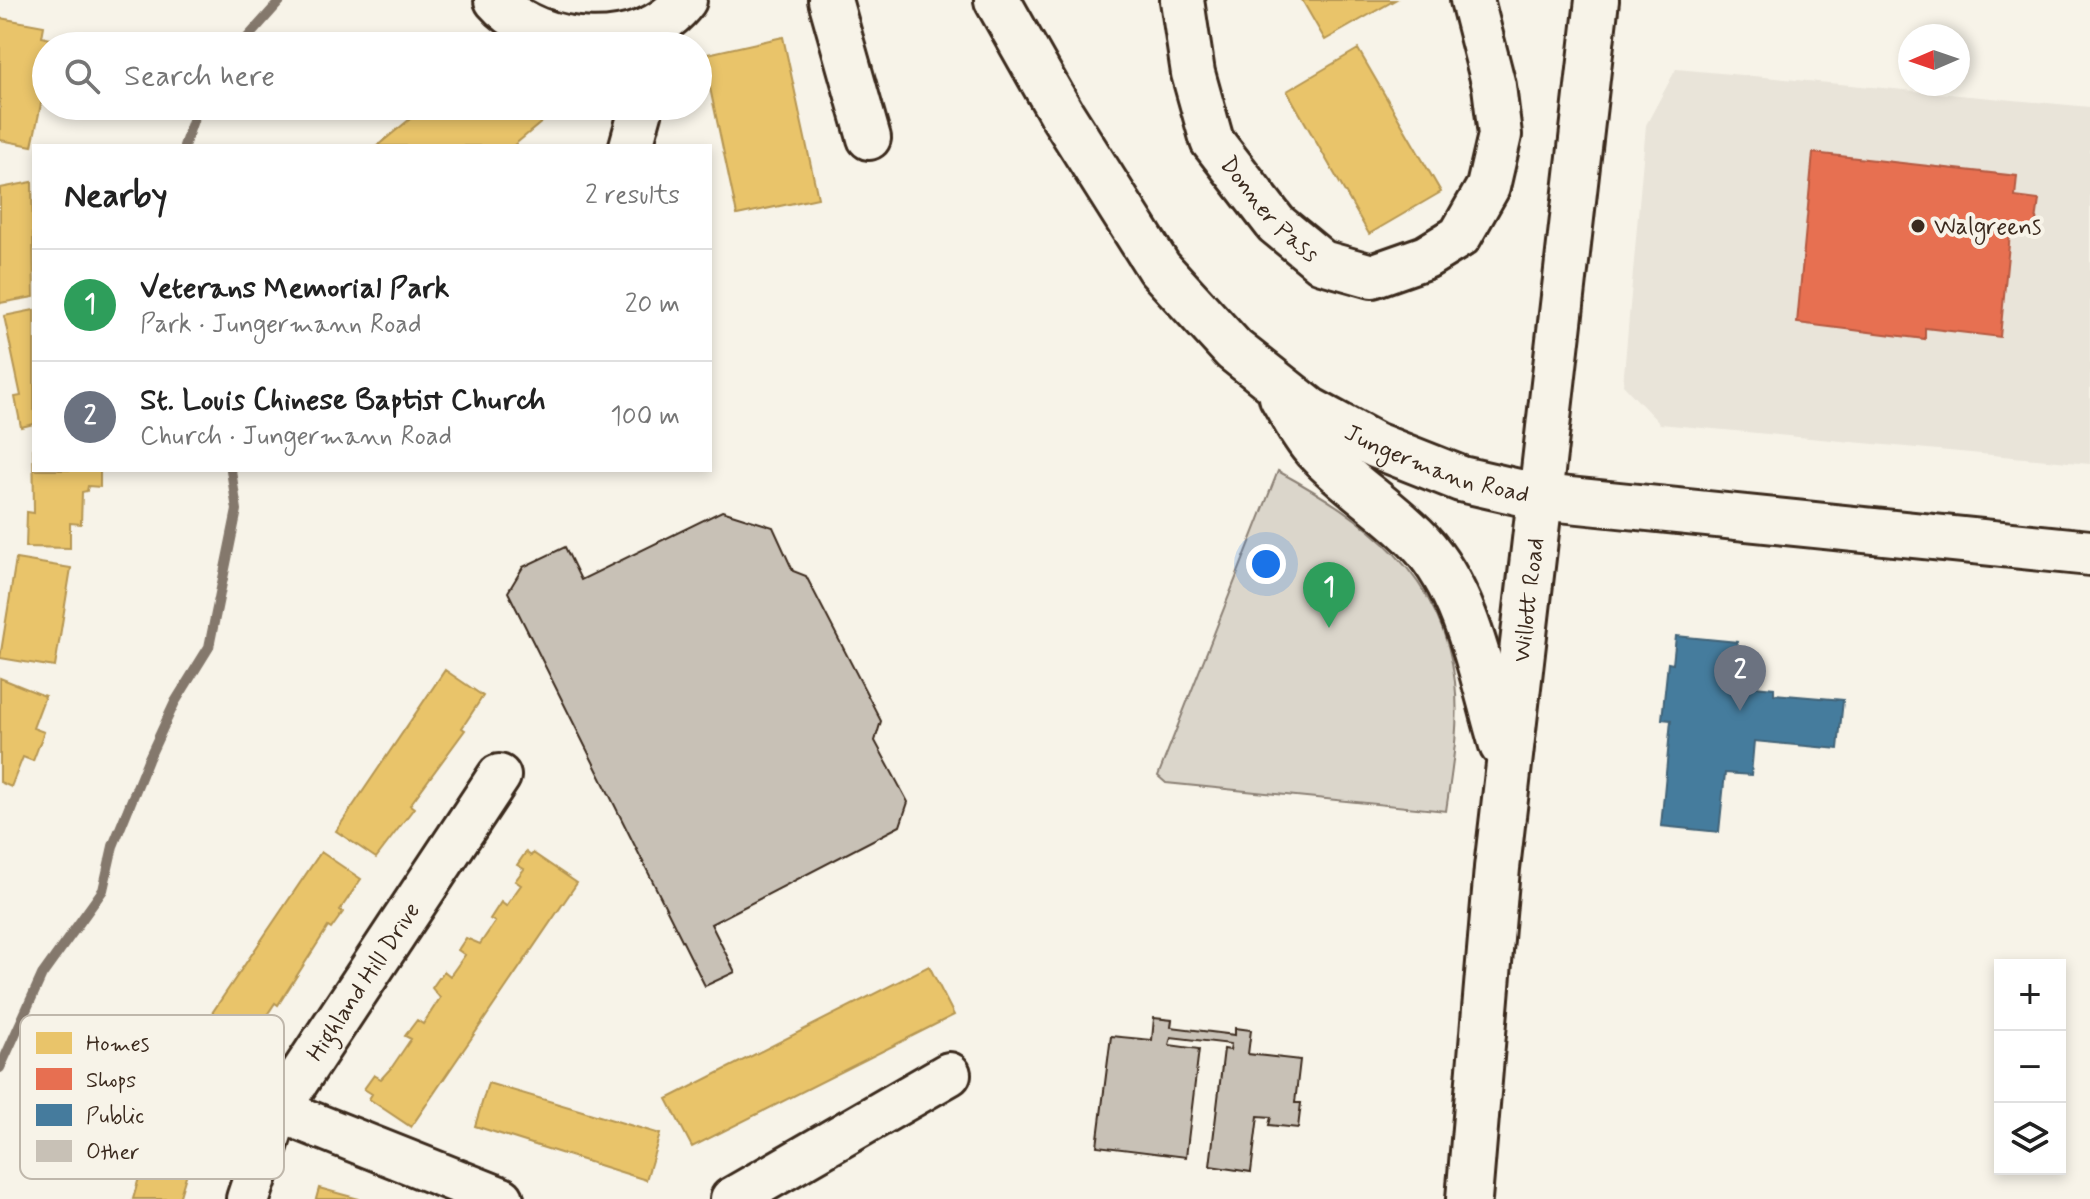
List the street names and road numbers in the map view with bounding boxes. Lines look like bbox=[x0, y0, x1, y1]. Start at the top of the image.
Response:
street label: Donner Pass bbox=[1212, 150, 1325, 270]
street label: Jungermann Road bbox=[1339, 418, 1532, 511]
street label: Willott Road bbox=[1507, 536, 1552, 664]
street label: Highland Hill Drive bbox=[300, 897, 428, 1068]

